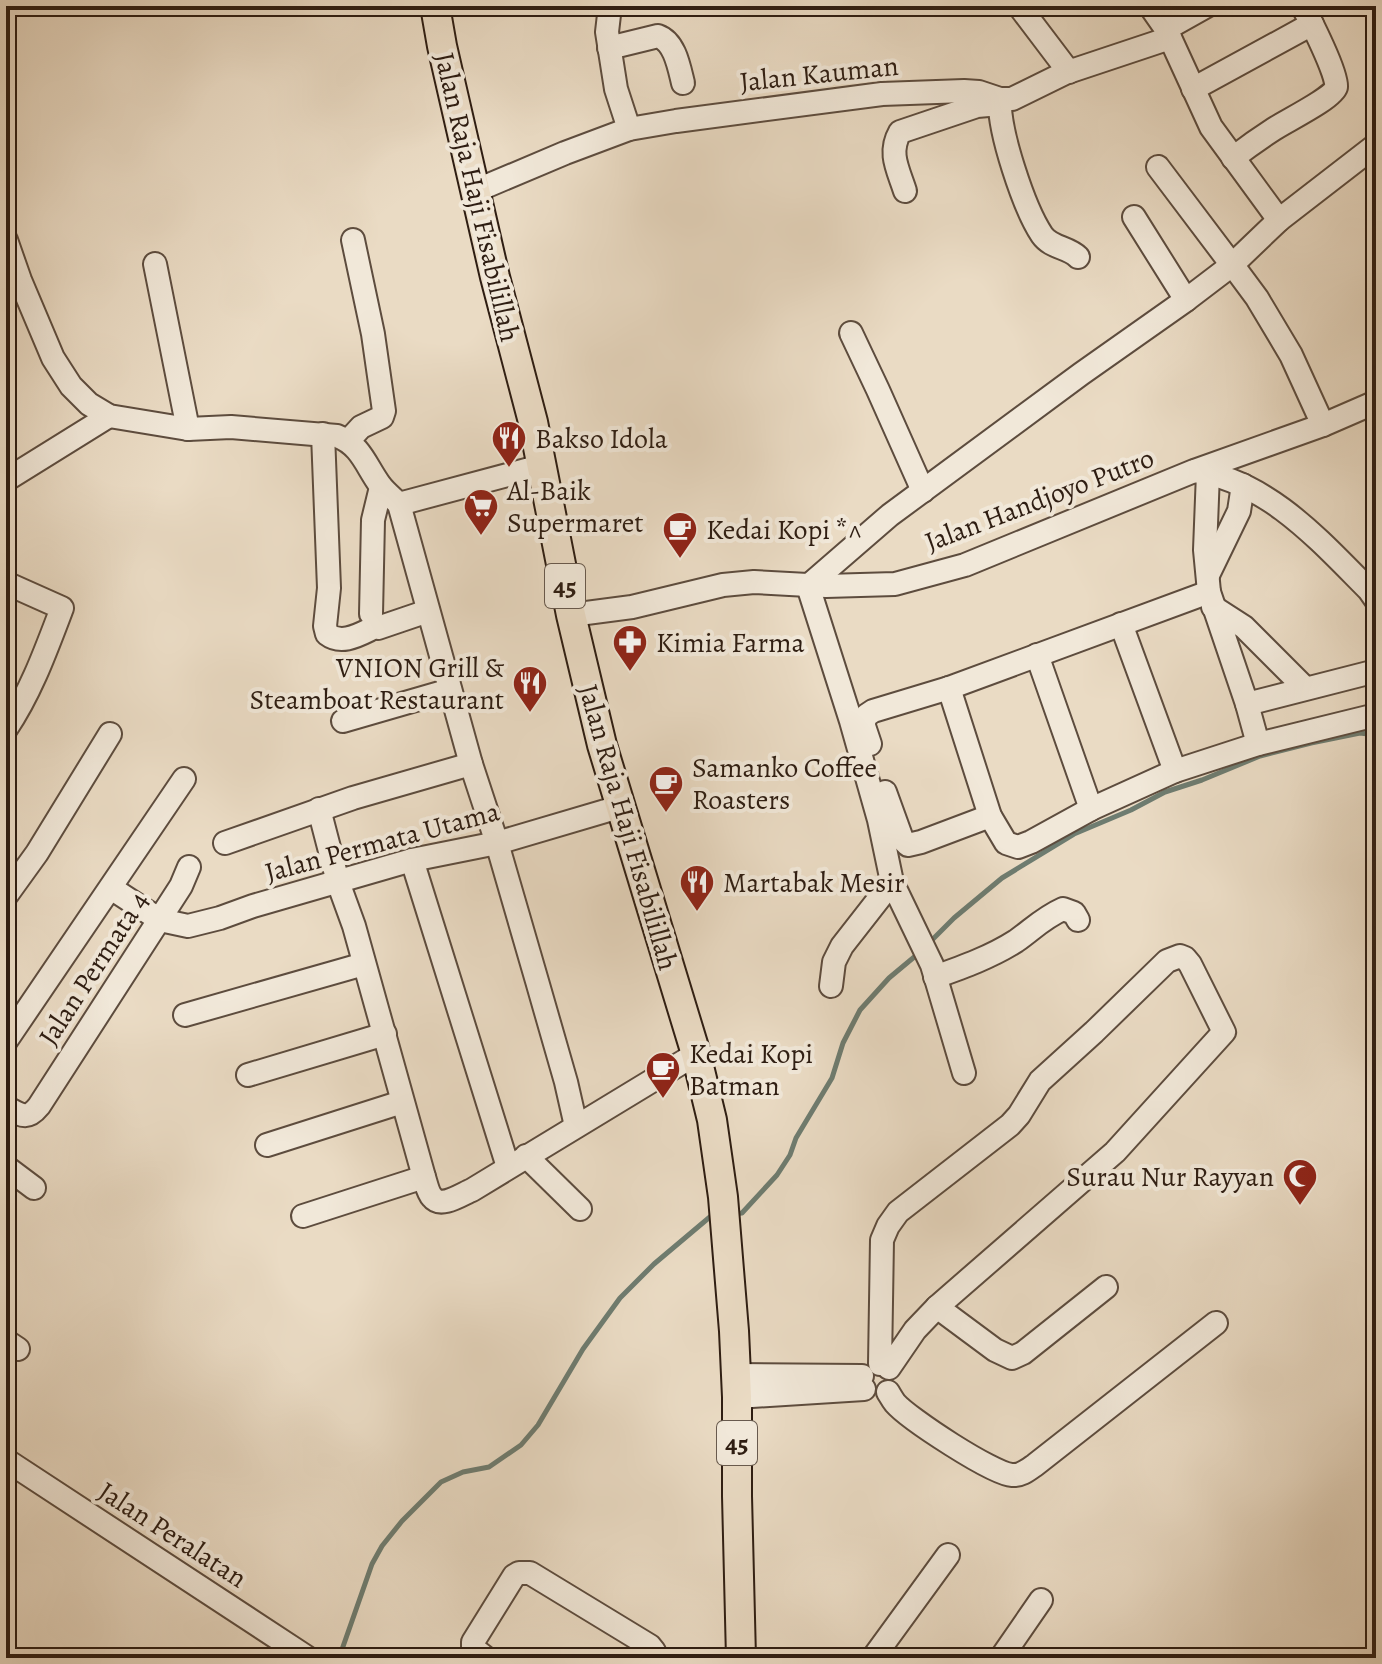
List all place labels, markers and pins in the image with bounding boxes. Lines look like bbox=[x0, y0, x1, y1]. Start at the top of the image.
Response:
restaurant icon: Bakso Idola bbox=[490, 419, 528, 469]
place label: Bakso Idola bbox=[535, 420, 668, 458]
place label: Al-Baik Supermaret bbox=[506, 472, 644, 542]
supermarket icon: Al-Baik Supermaret bbox=[462, 487, 500, 537]
cafe icon: Kedai Kopi *^ bbox=[661, 510, 699, 560]
place label: Kedai Kopi *^ bbox=[706, 511, 862, 549]
pharmacy icon: Kimia Farma bbox=[611, 623, 649, 673]
place label: Kimia Farma bbox=[656, 624, 805, 662]
place label: VNION Grill & Steamboat Restaurant bbox=[249, 649, 504, 719]
restaurant icon: VNION Grill & Steamboat Restaurant bbox=[511, 664, 549, 714]
place label: Samanko Coffee Roasters bbox=[692, 749, 877, 819]
cafe icon: Samanko Coffee Roasters bbox=[647, 764, 685, 814]
restaurant icon: Martabak Mesir bbox=[678, 863, 716, 913]
place label: Martabak Mesir bbox=[723, 864, 905, 902]
place label: Kedai Kopi Batman bbox=[689, 1035, 813, 1105]
cafe icon: Kedai Kopi Batman bbox=[644, 1050, 682, 1100]
mosque icon: Surau Nur Rayyan bbox=[1281, 1157, 1319, 1207]
place label: Surau Nur Rayyan bbox=[1066, 1158, 1274, 1196]

